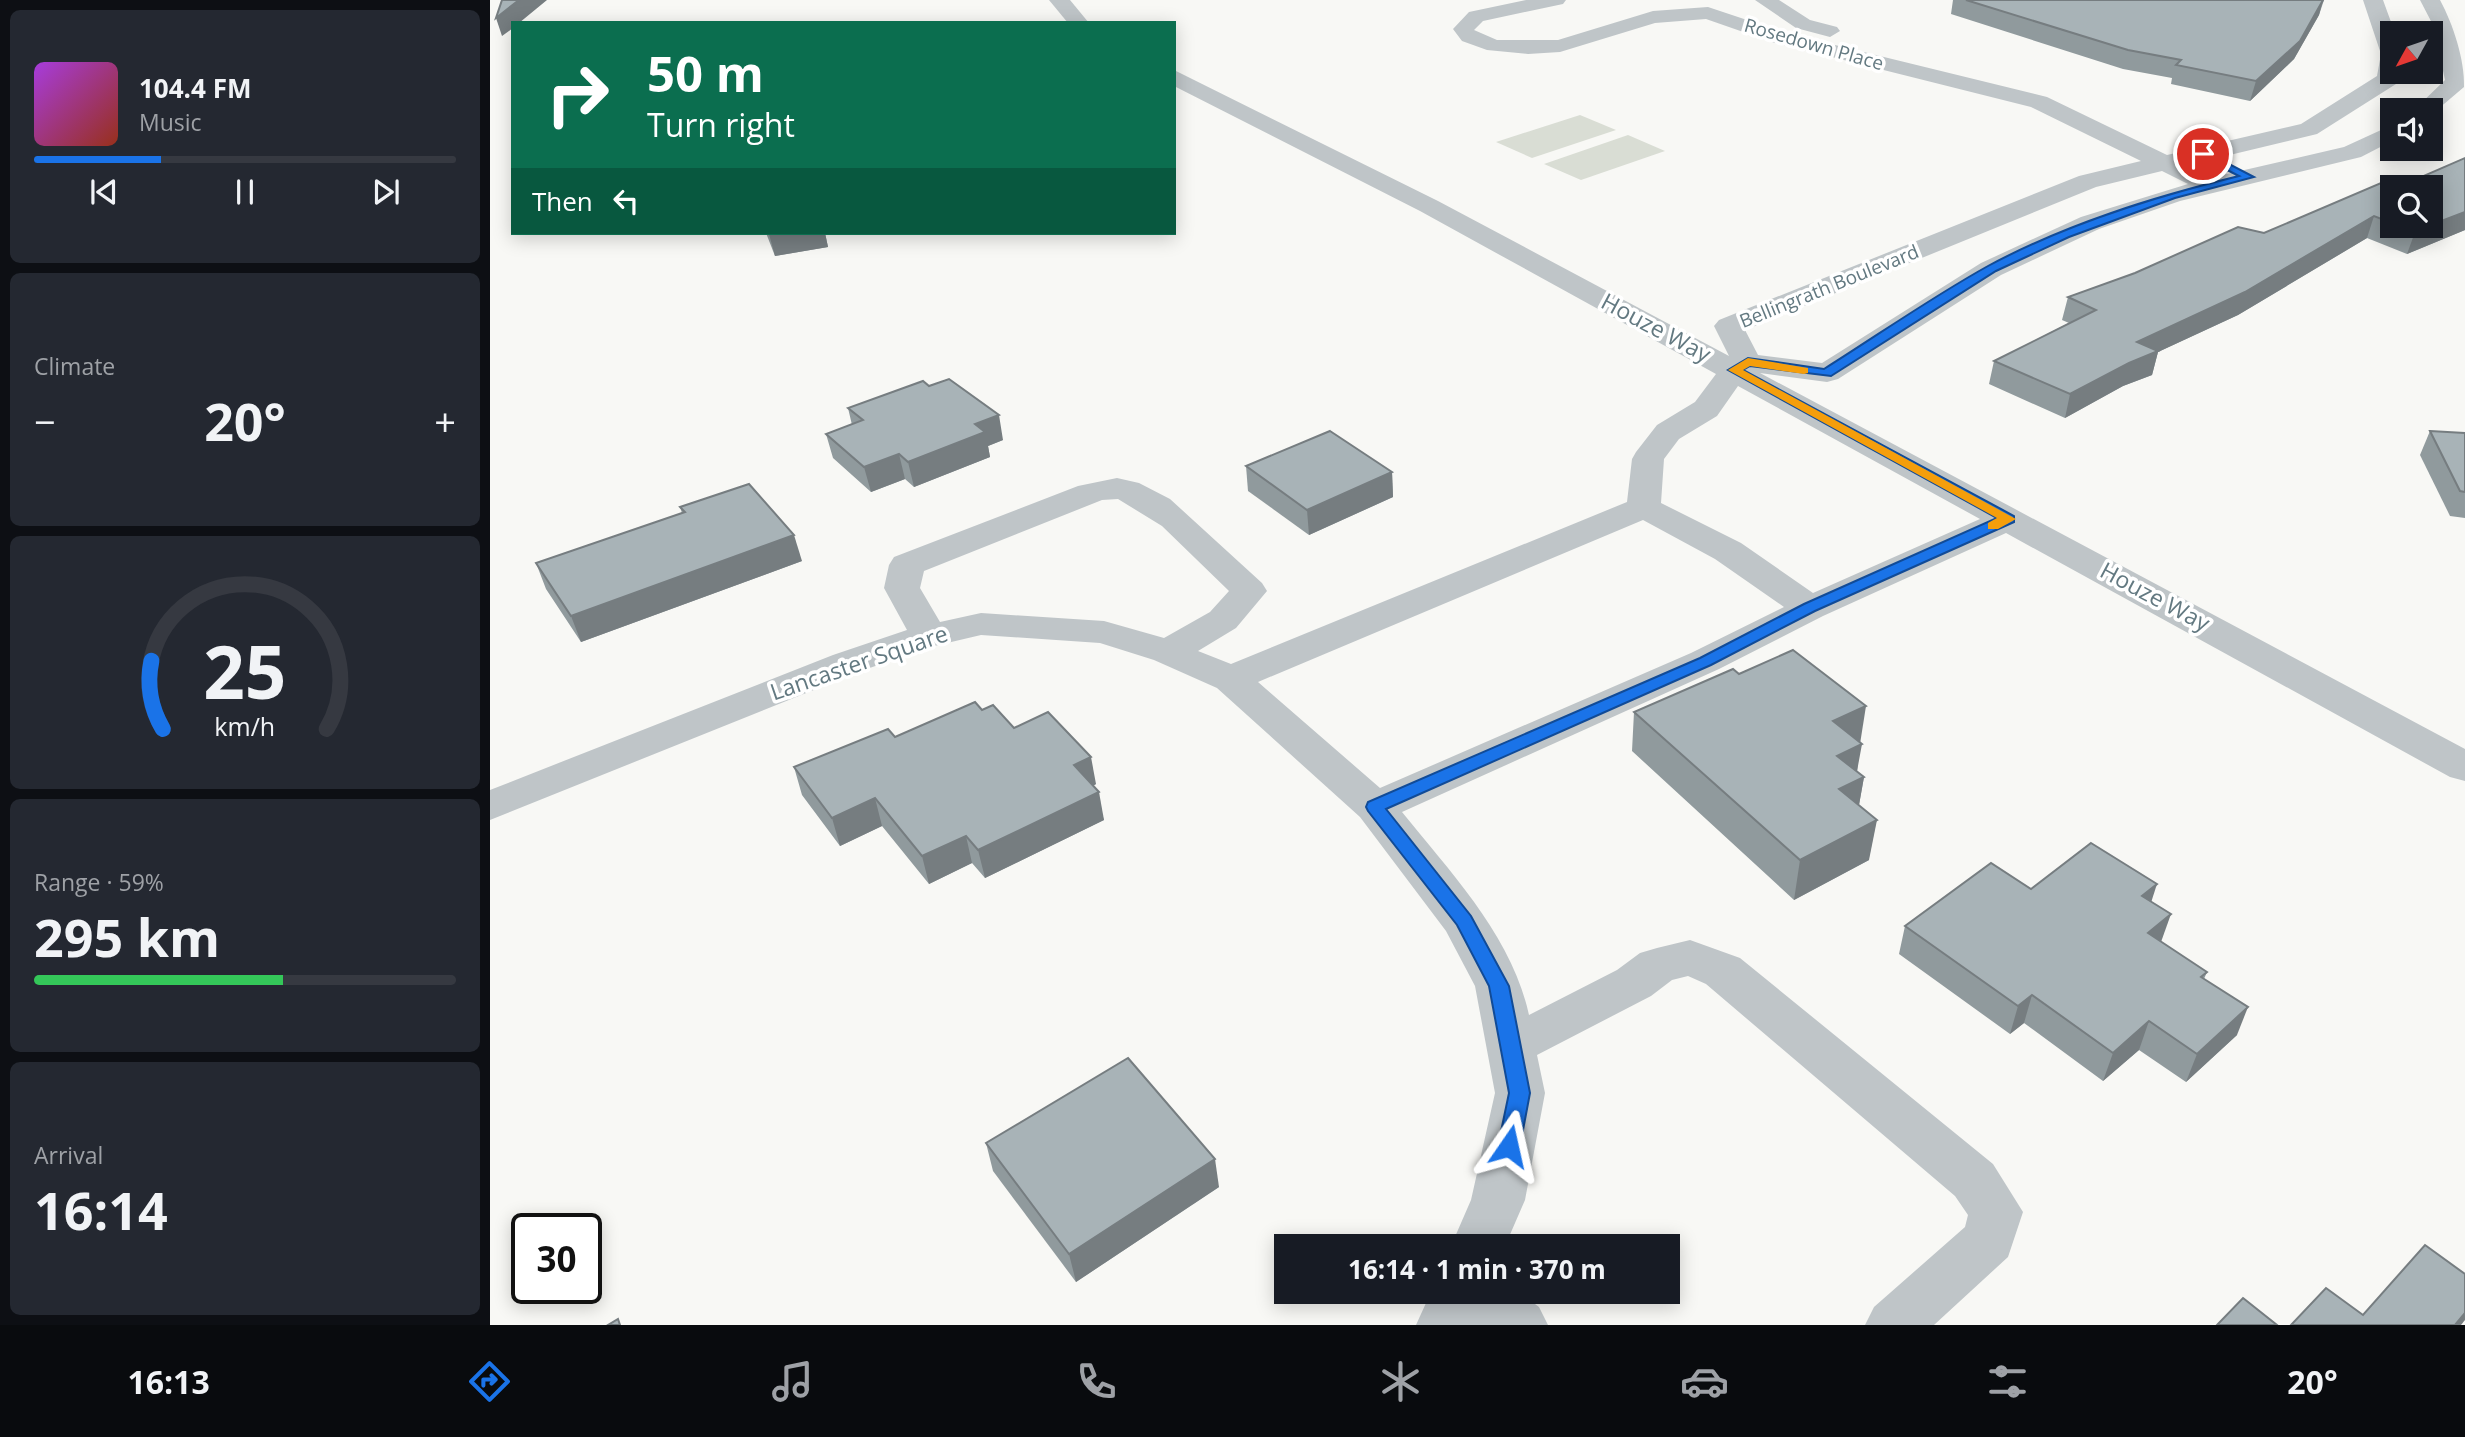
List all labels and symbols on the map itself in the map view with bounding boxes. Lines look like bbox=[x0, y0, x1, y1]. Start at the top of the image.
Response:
street label: Rosedown Place bbox=[1741, 12, 1887, 76]
north arrow bbox=[2380, 21, 2443, 84]
pin bbox=[2173, 124, 2233, 184]
street label: Bellingrath Boulevard bbox=[1735, 238, 1923, 334]
street label: Houze Way bbox=[1596, 285, 1717, 370]
street label: Houze Way bbox=[2095, 554, 2216, 639]
street label: Lancaster Square bbox=[766, 617, 952, 707]
position arrow bbox=[1472, 1109, 1546, 1183]
speed limit sign: 30 bbox=[511, 1213, 602, 1304]

